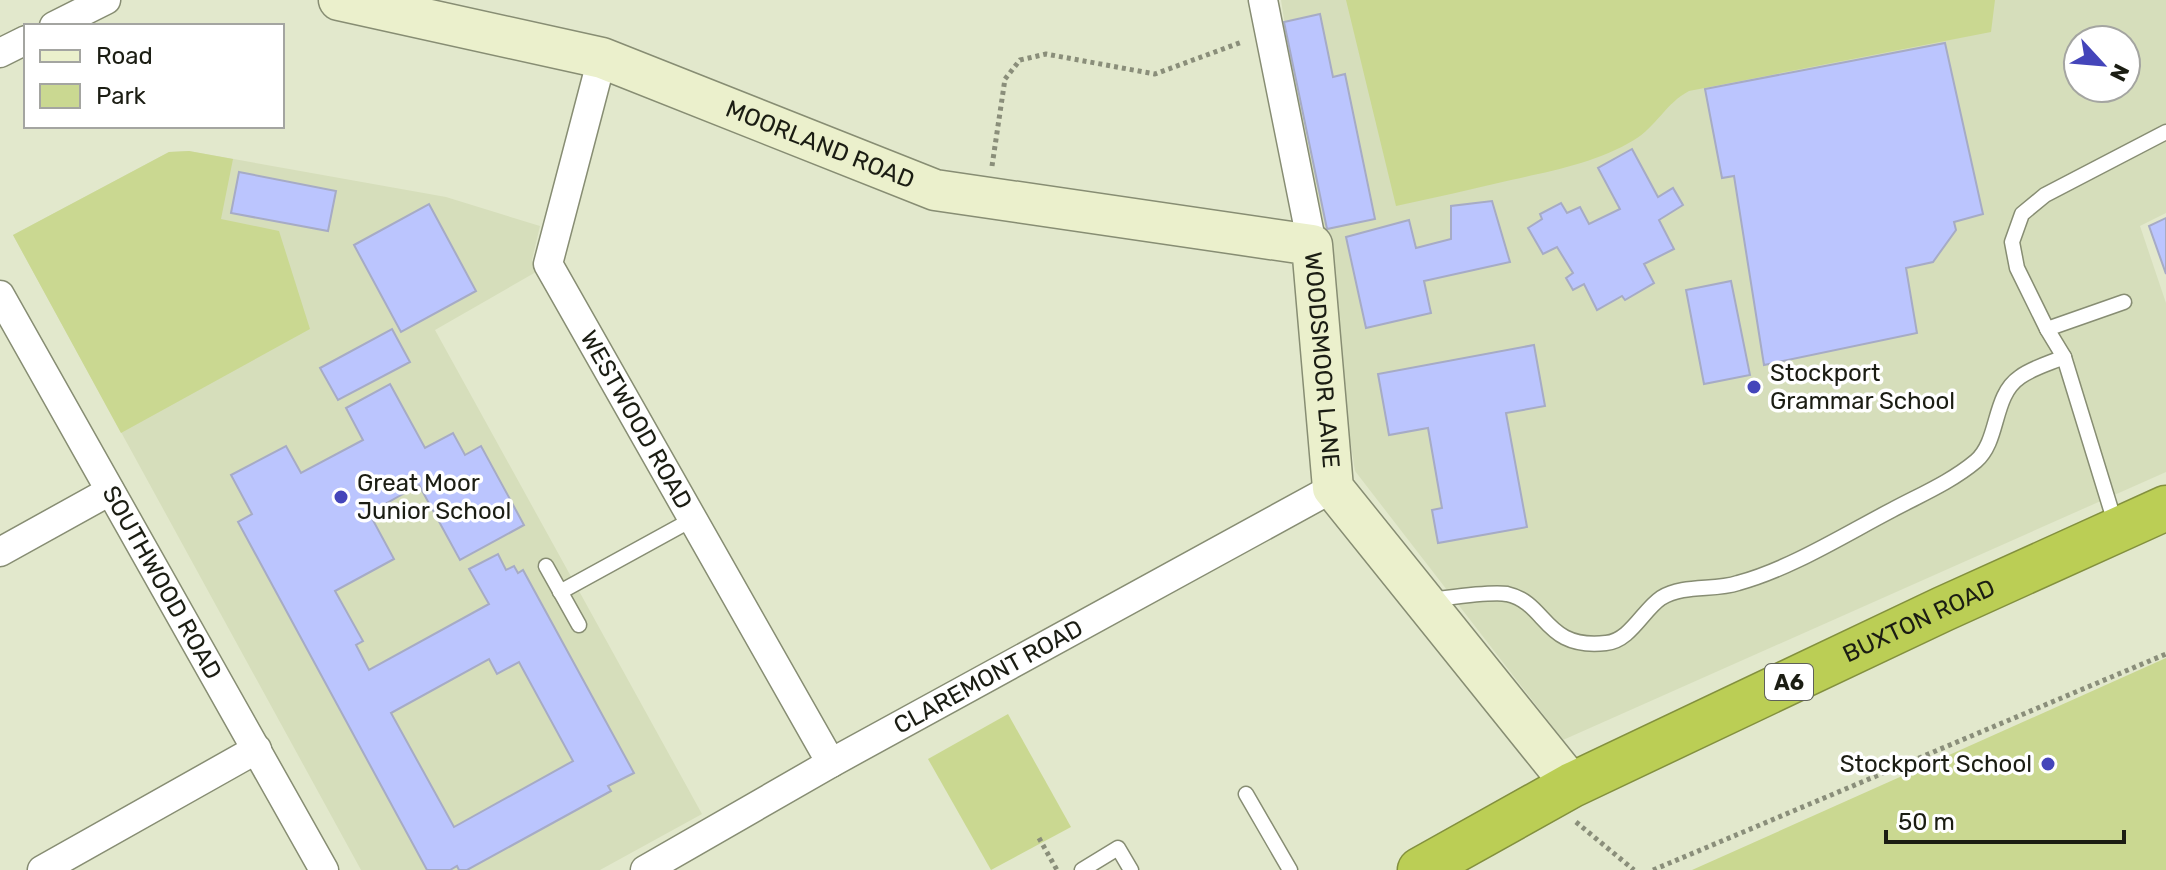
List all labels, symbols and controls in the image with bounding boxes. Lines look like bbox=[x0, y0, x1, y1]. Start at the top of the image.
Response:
legend bbox=[24, 24, 284, 128]
north arrow bbox=[2062, 24, 2142, 104]
text: Road bbox=[96, 42, 153, 70]
text: N bbox=[2104, 60, 2135, 86]
text: Park bbox=[96, 82, 147, 110]
street label: MOORLAND ROAD bbox=[722, 95, 918, 194]
street label: WOODSMOOR LANE bbox=[1299, 251, 1345, 469]
street label: WESTWOOD ROAD bbox=[575, 326, 698, 514]
place label: Stockport Grammar School bbox=[1770, 359, 1955, 415]
marker: Stockport Grammar School bbox=[1745, 378, 1763, 396]
place label: Great Moor Junior School bbox=[357, 469, 511, 525]
street label: SOUTHWOOD ROAD bbox=[96, 481, 228, 684]
marker: Great Moor Junior School bbox=[332, 488, 350, 506]
street label: BUXTON ROAD bbox=[1838, 573, 1999, 668]
street label: CLAREMONT ROAD bbox=[889, 614, 1088, 740]
road number: A6 bbox=[1765, 664, 1813, 700]
place label: Stockport School bbox=[1840, 750, 2032, 778]
marker: Stockport School bbox=[2039, 755, 2057, 773]
scale bar bbox=[1886, 794, 2124, 844]
text: 50 m bbox=[1898, 808, 1955, 836]

